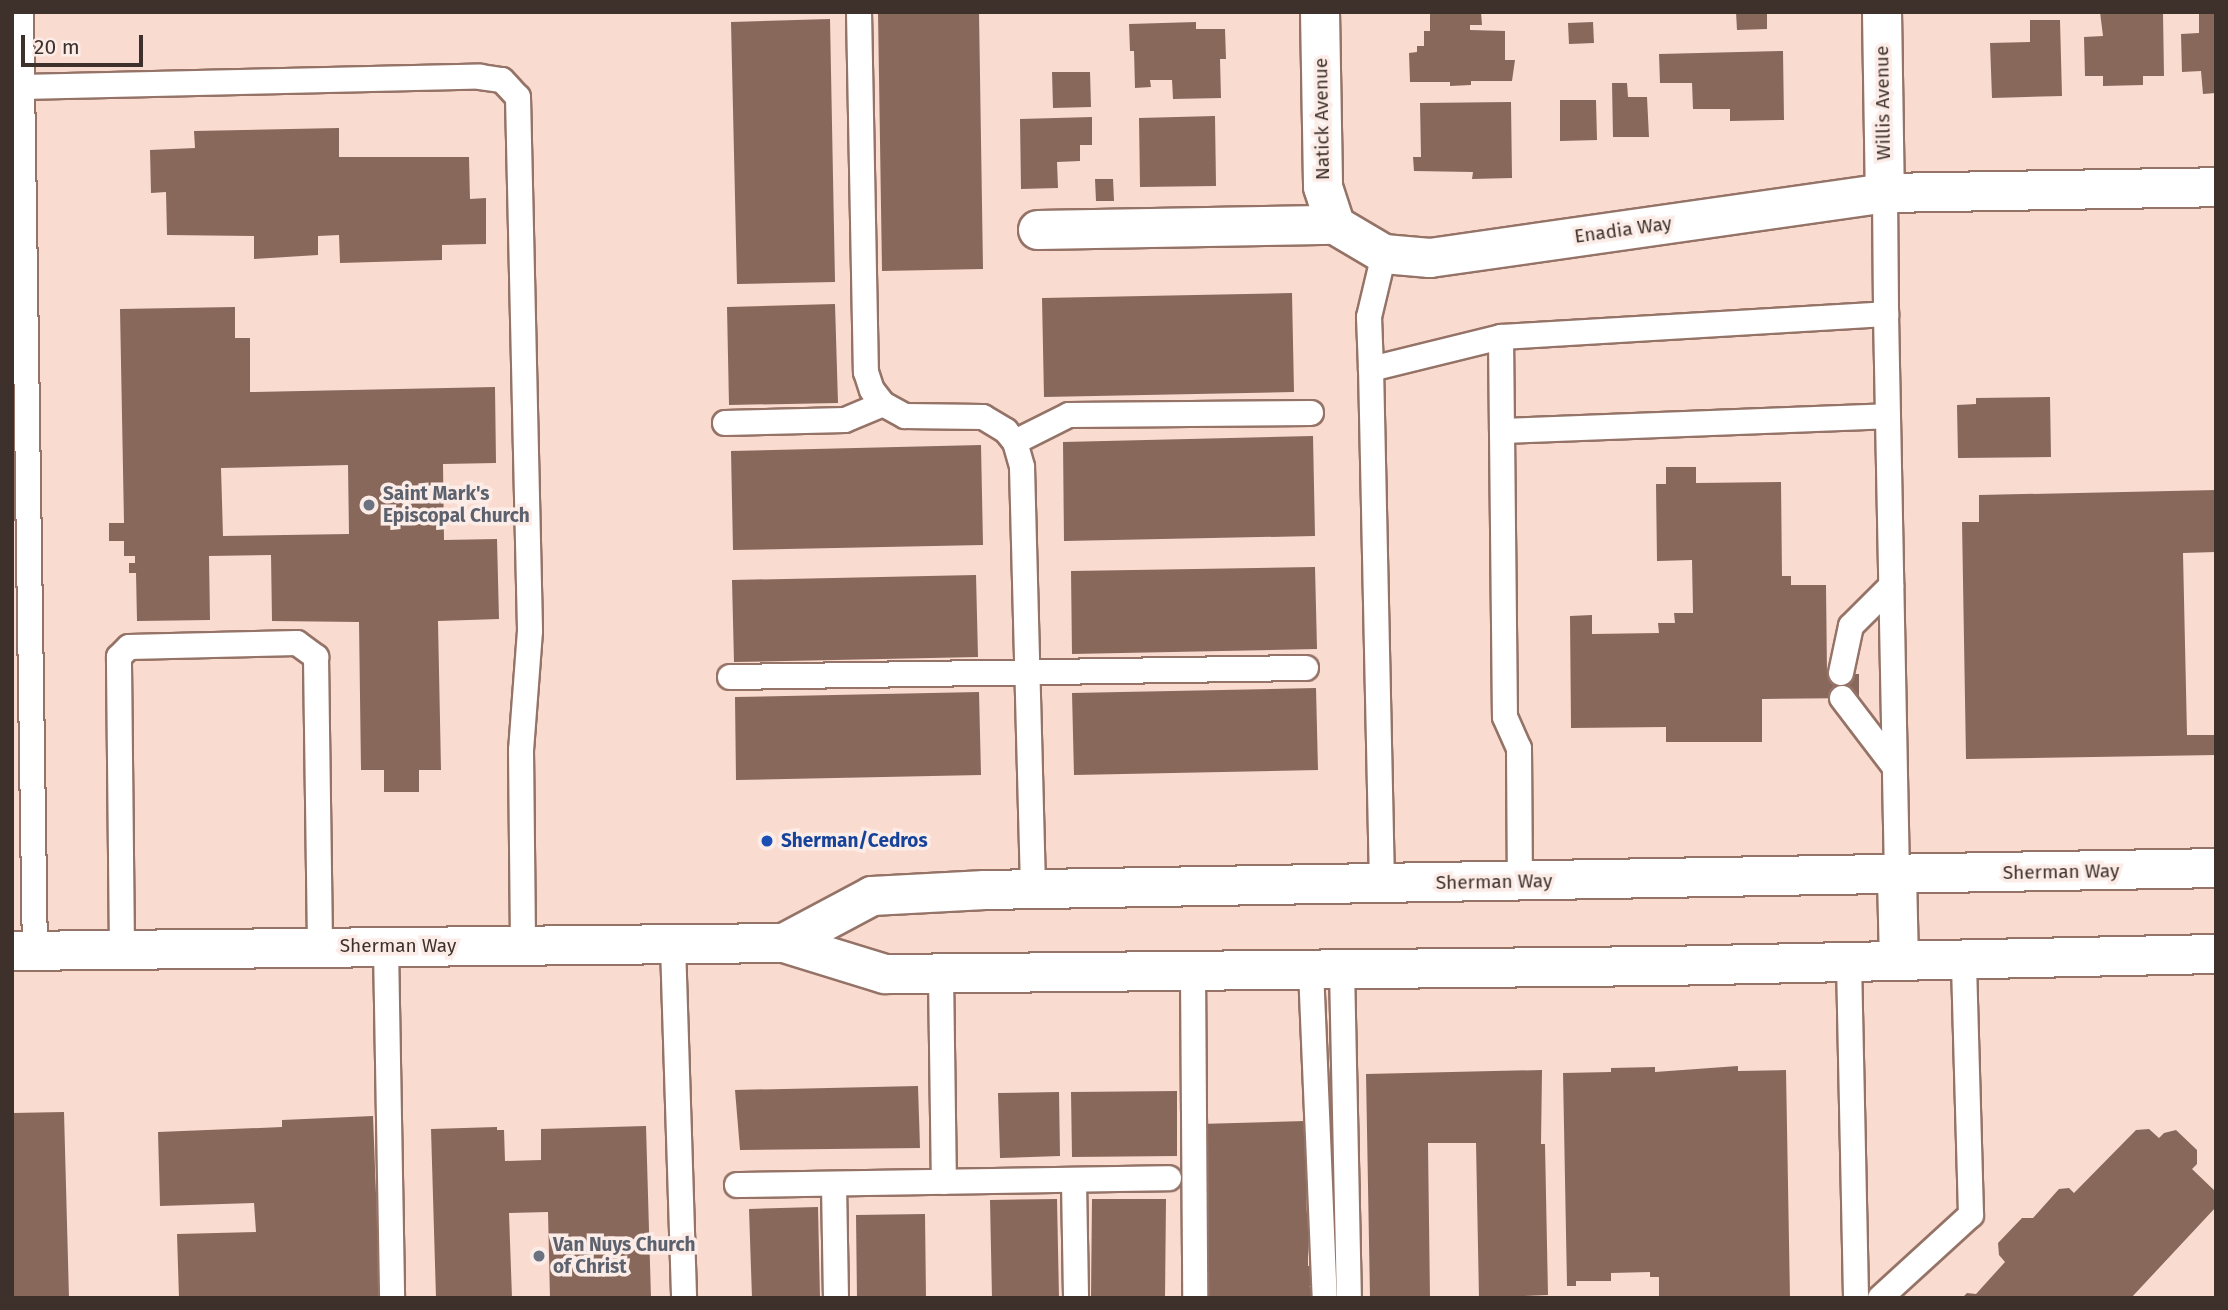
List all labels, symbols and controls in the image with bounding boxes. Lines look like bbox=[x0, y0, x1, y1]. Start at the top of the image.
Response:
scale bar bbox=[24, 21, 147, 65]
text: 20 m bbox=[34, 34, 80, 60]
street label: Willis Avenue bbox=[1871, 46, 1895, 160]
street label: Natick Avenue bbox=[1310, 58, 1334, 180]
street label: Enadia Way bbox=[1573, 212, 1673, 248]
place label: Saint Mark's Episcopal Church bbox=[383, 483, 530, 527]
marker: Saint Mark's Episcopal Church bbox=[361, 497, 377, 513]
place label: Sherman/Cedros bbox=[781, 830, 928, 852]
marker: Sherman/Cedros bbox=[759, 833, 775, 849]
street label: Sherman Way bbox=[2003, 860, 2119, 884]
street label: Sherman Way bbox=[1436, 870, 1552, 894]
street label: Sherman Way bbox=[340, 935, 456, 957]
place label: Van Nuys Church of Christ bbox=[553, 1234, 695, 1278]
marker: Van Nuys Church of Christ bbox=[531, 1248, 547, 1264]

